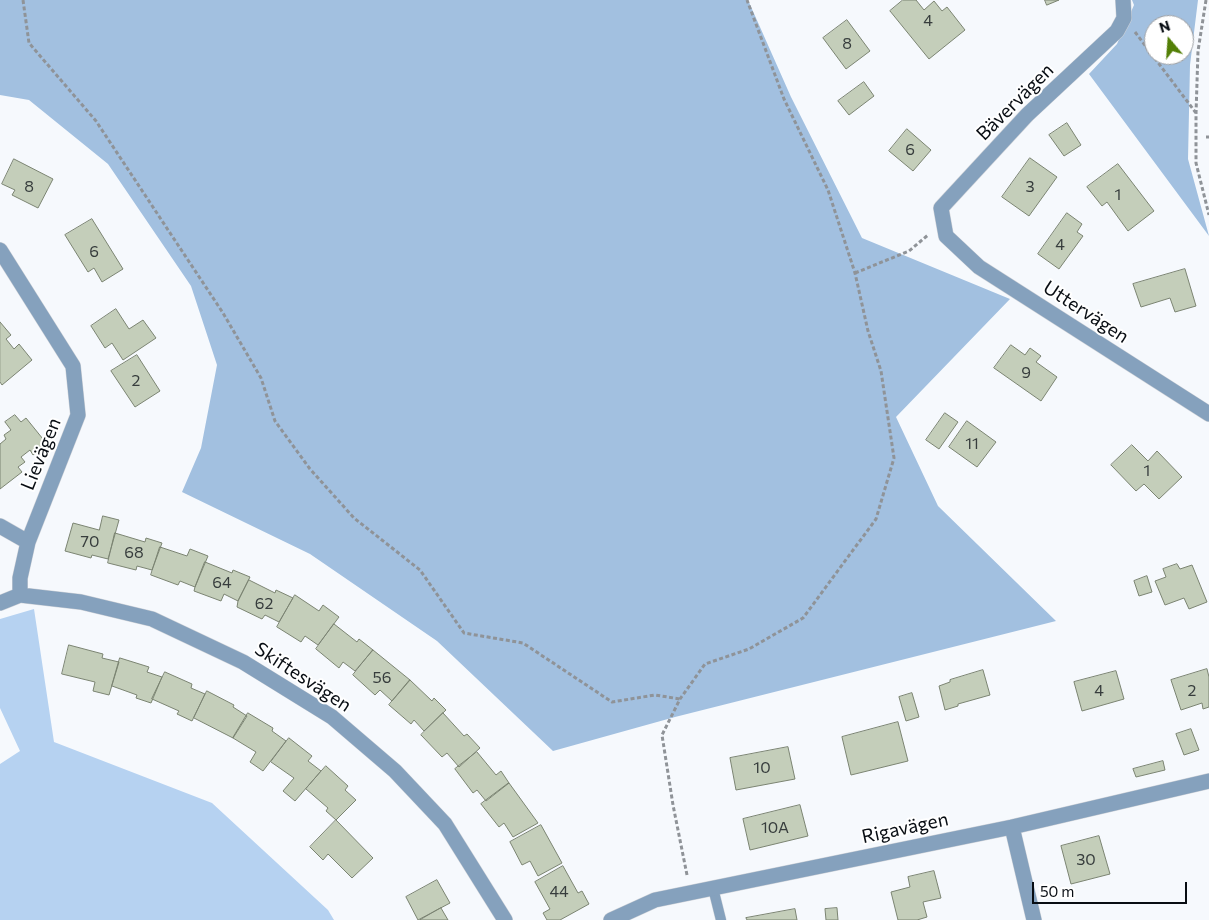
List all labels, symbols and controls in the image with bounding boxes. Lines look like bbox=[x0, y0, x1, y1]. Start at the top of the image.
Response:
house number: 4 bbox=[923, 11, 933, 31]
north arrow bbox=[1144, 15, 1194, 65]
text: N bbox=[1157, 17, 1172, 36]
house number: 8 bbox=[842, 34, 852, 54]
street label: Bävervägen bbox=[972, 59, 1058, 145]
house number: 6 bbox=[905, 140, 915, 160]
house number: 8 bbox=[24, 177, 34, 197]
house number: 3 bbox=[1025, 177, 1035, 197]
house number: 1 bbox=[1115, 185, 1121, 205]
house number: 4 bbox=[1055, 235, 1065, 255]
house number: 6 bbox=[89, 242, 99, 262]
street label: Uttervägen bbox=[1039, 276, 1133, 348]
house number: 9 bbox=[1021, 363, 1031, 383]
house number: 2 bbox=[132, 371, 140, 391]
street label: Lievägen bbox=[16, 415, 66, 493]
house number: 11 bbox=[965, 434, 979, 454]
house number: 1 bbox=[1144, 461, 1150, 481]
house number: 70 bbox=[81, 532, 99, 552]
house number: 68 bbox=[124, 543, 144, 563]
house number: 64 bbox=[212, 573, 232, 593]
house number: 62 bbox=[255, 594, 273, 614]
street label: Skiftesvägen bbox=[251, 637, 355, 717]
house number: 56 bbox=[373, 668, 391, 688]
house number: 4 bbox=[1094, 681, 1104, 701]
house number: 2 bbox=[1188, 681, 1196, 701]
house number: 10 bbox=[753, 758, 771, 778]
street label: Rigavägen bbox=[860, 808, 950, 848]
house number: 10A bbox=[761, 818, 789, 838]
house number: 30 bbox=[1076, 850, 1096, 870]
scale bar bbox=[1034, 872, 1189, 904]
house number: 44 bbox=[549, 882, 569, 902]
text: 50 m bbox=[1040, 882, 1074, 900]

